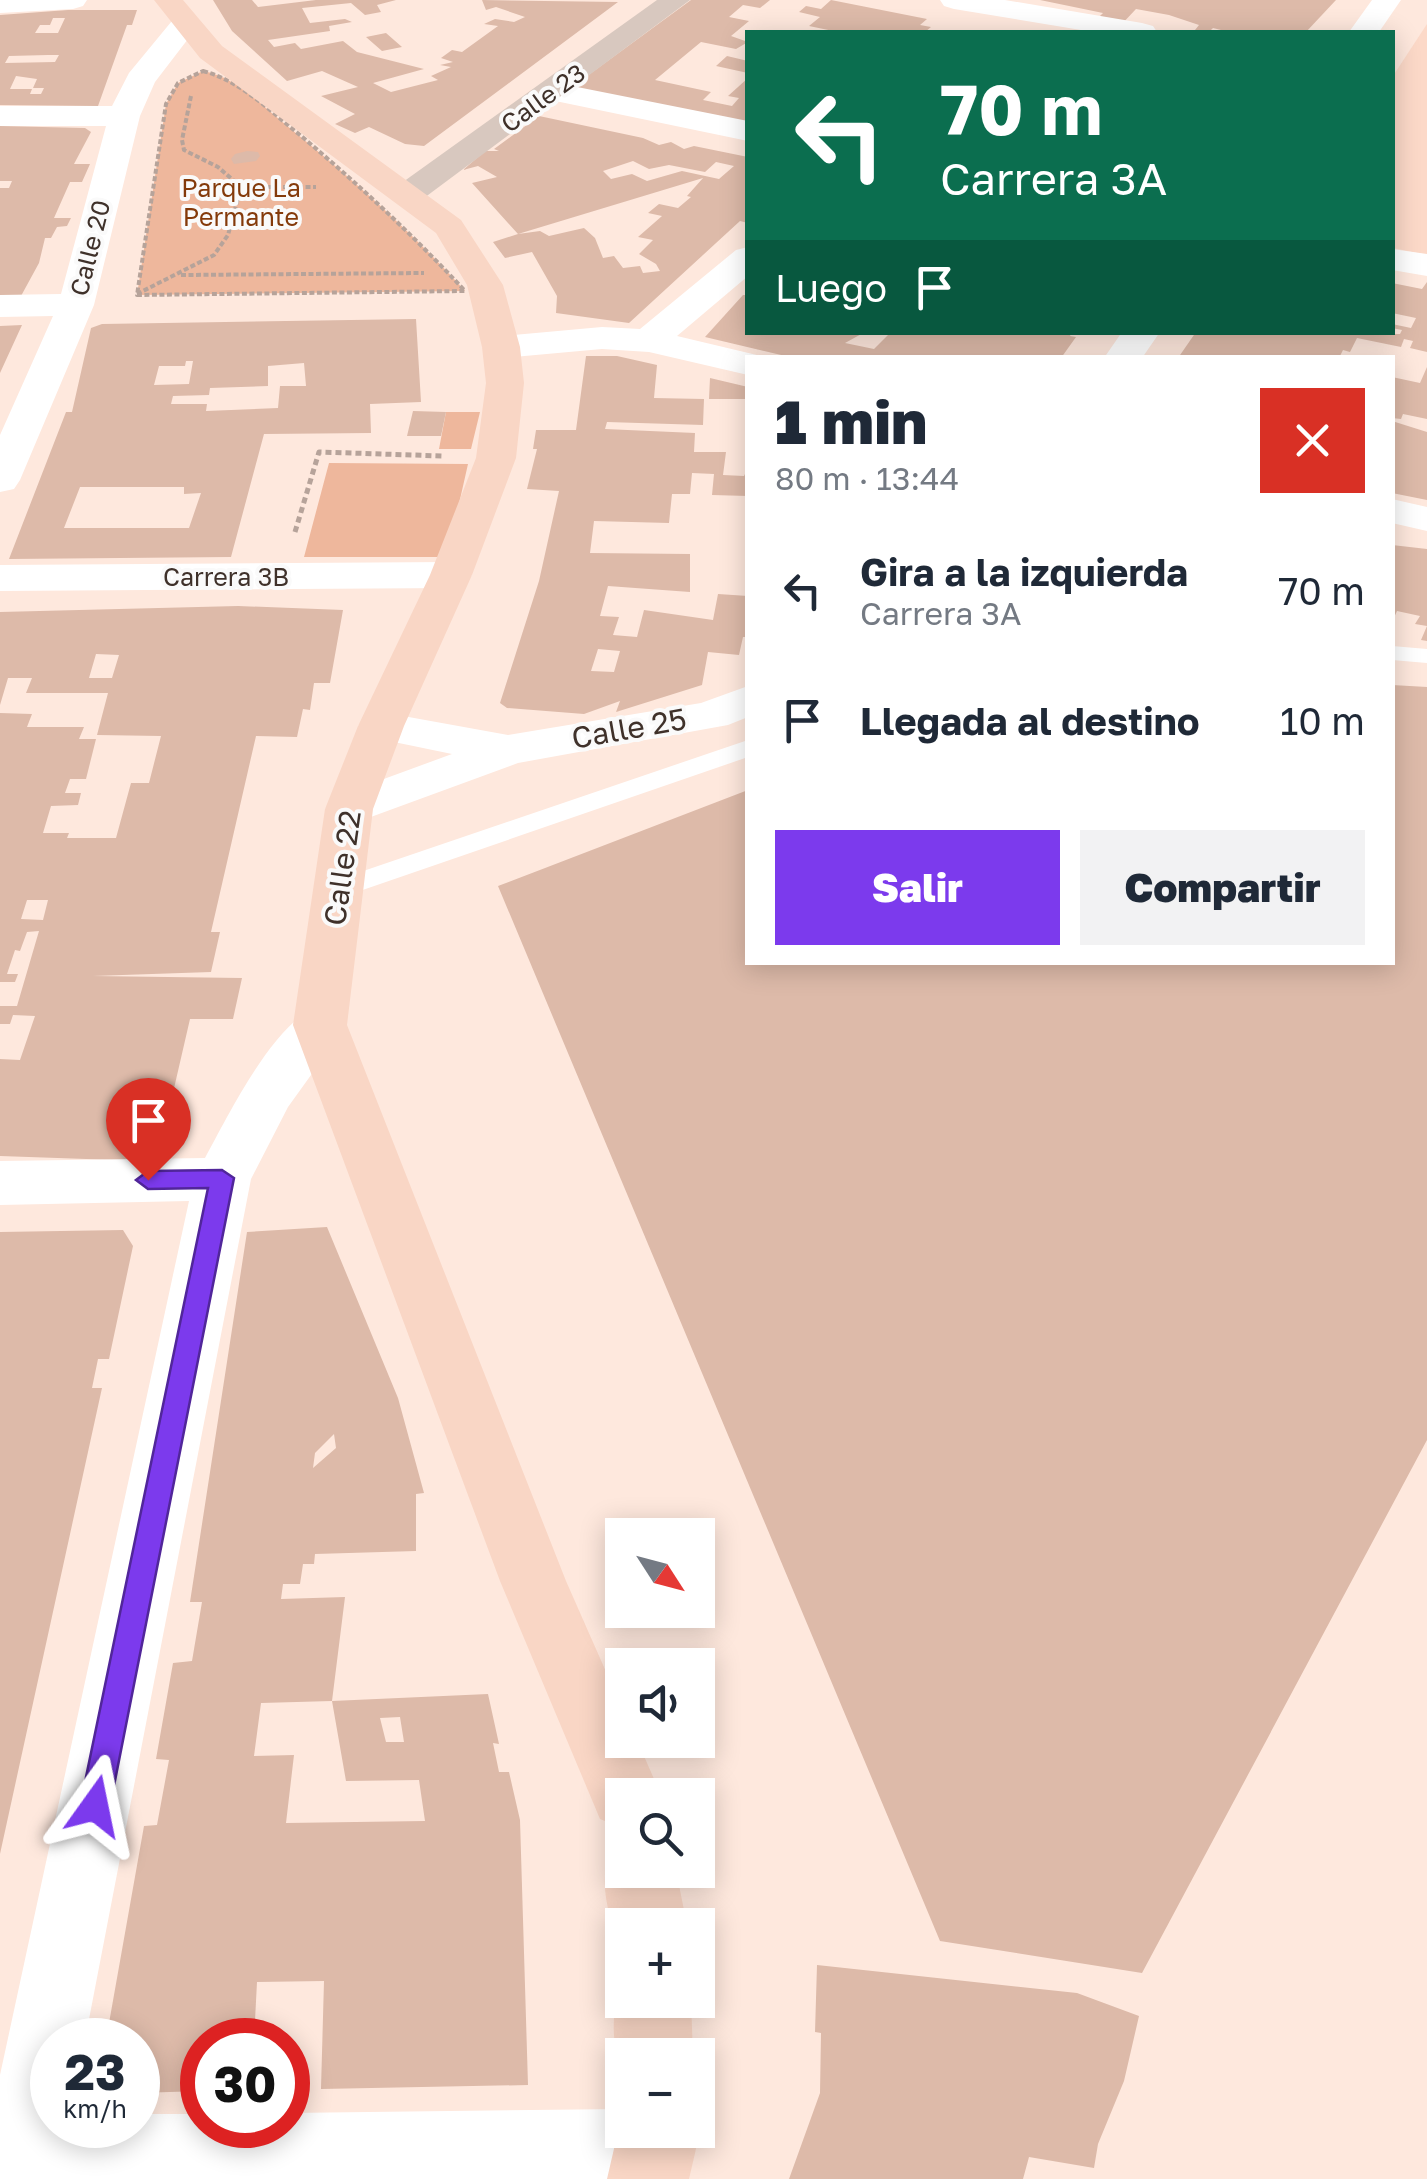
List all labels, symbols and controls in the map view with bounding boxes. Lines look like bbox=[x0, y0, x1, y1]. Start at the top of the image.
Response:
street label: Calle 23 bbox=[494, 57, 591, 139]
text: 70 m bbox=[940, 66, 1102, 150]
icon: left bbox=[775, 70, 905, 200]
text: Carrera 3A bbox=[940, 151, 1167, 205]
park label: Parque La Permante bbox=[181, 172, 301, 232]
street label: Calle 20 bbox=[63, 197, 116, 299]
icon: arrive bbox=[907, 260, 962, 315]
text: Luego bbox=[775, 265, 887, 310]
text: 1 min bbox=[775, 385, 927, 457]
button: close bbox=[1260, 388, 1365, 493]
text: 80 m · 13:44 bbox=[775, 459, 959, 497]
text: Gira a la izquierda bbox=[860, 549, 1188, 594]
street label: Carrera 3B bbox=[163, 561, 289, 592]
icon: left bbox=[775, 563, 830, 618]
text: 70 m bbox=[1278, 568, 1365, 613]
text: Carrera 3A bbox=[860, 594, 1021, 632]
icon: arrive bbox=[775, 693, 830, 748]
text: Llegada al destino bbox=[860, 698, 1200, 743]
text: 10 m bbox=[1280, 698, 1365, 743]
street label: Calle 25 bbox=[569, 700, 689, 756]
street label: Calle 22 bbox=[316, 808, 368, 928]
button: Salir bbox=[775, 830, 1060, 945]
button: Compartir bbox=[1080, 830, 1365, 945]
pin bbox=[106, 1078, 191, 1181]
icon: arrive bbox=[121, 1093, 176, 1148]
north arrow bbox=[605, 1518, 715, 1628]
map controls bbox=[605, 1518, 715, 2148]
button: sound bbox=[605, 1648, 715, 1758]
position arrow bbox=[43, 1754, 147, 1858]
button: search bbox=[605, 1778, 715, 1888]
button: + bbox=[605, 1908, 715, 2018]
speed limit sign: 30 bbox=[180, 2018, 310, 2148]
button: − bbox=[605, 2038, 715, 2148]
text: 23 bbox=[64, 2041, 125, 2101]
text: km/h bbox=[63, 2093, 127, 2124]

